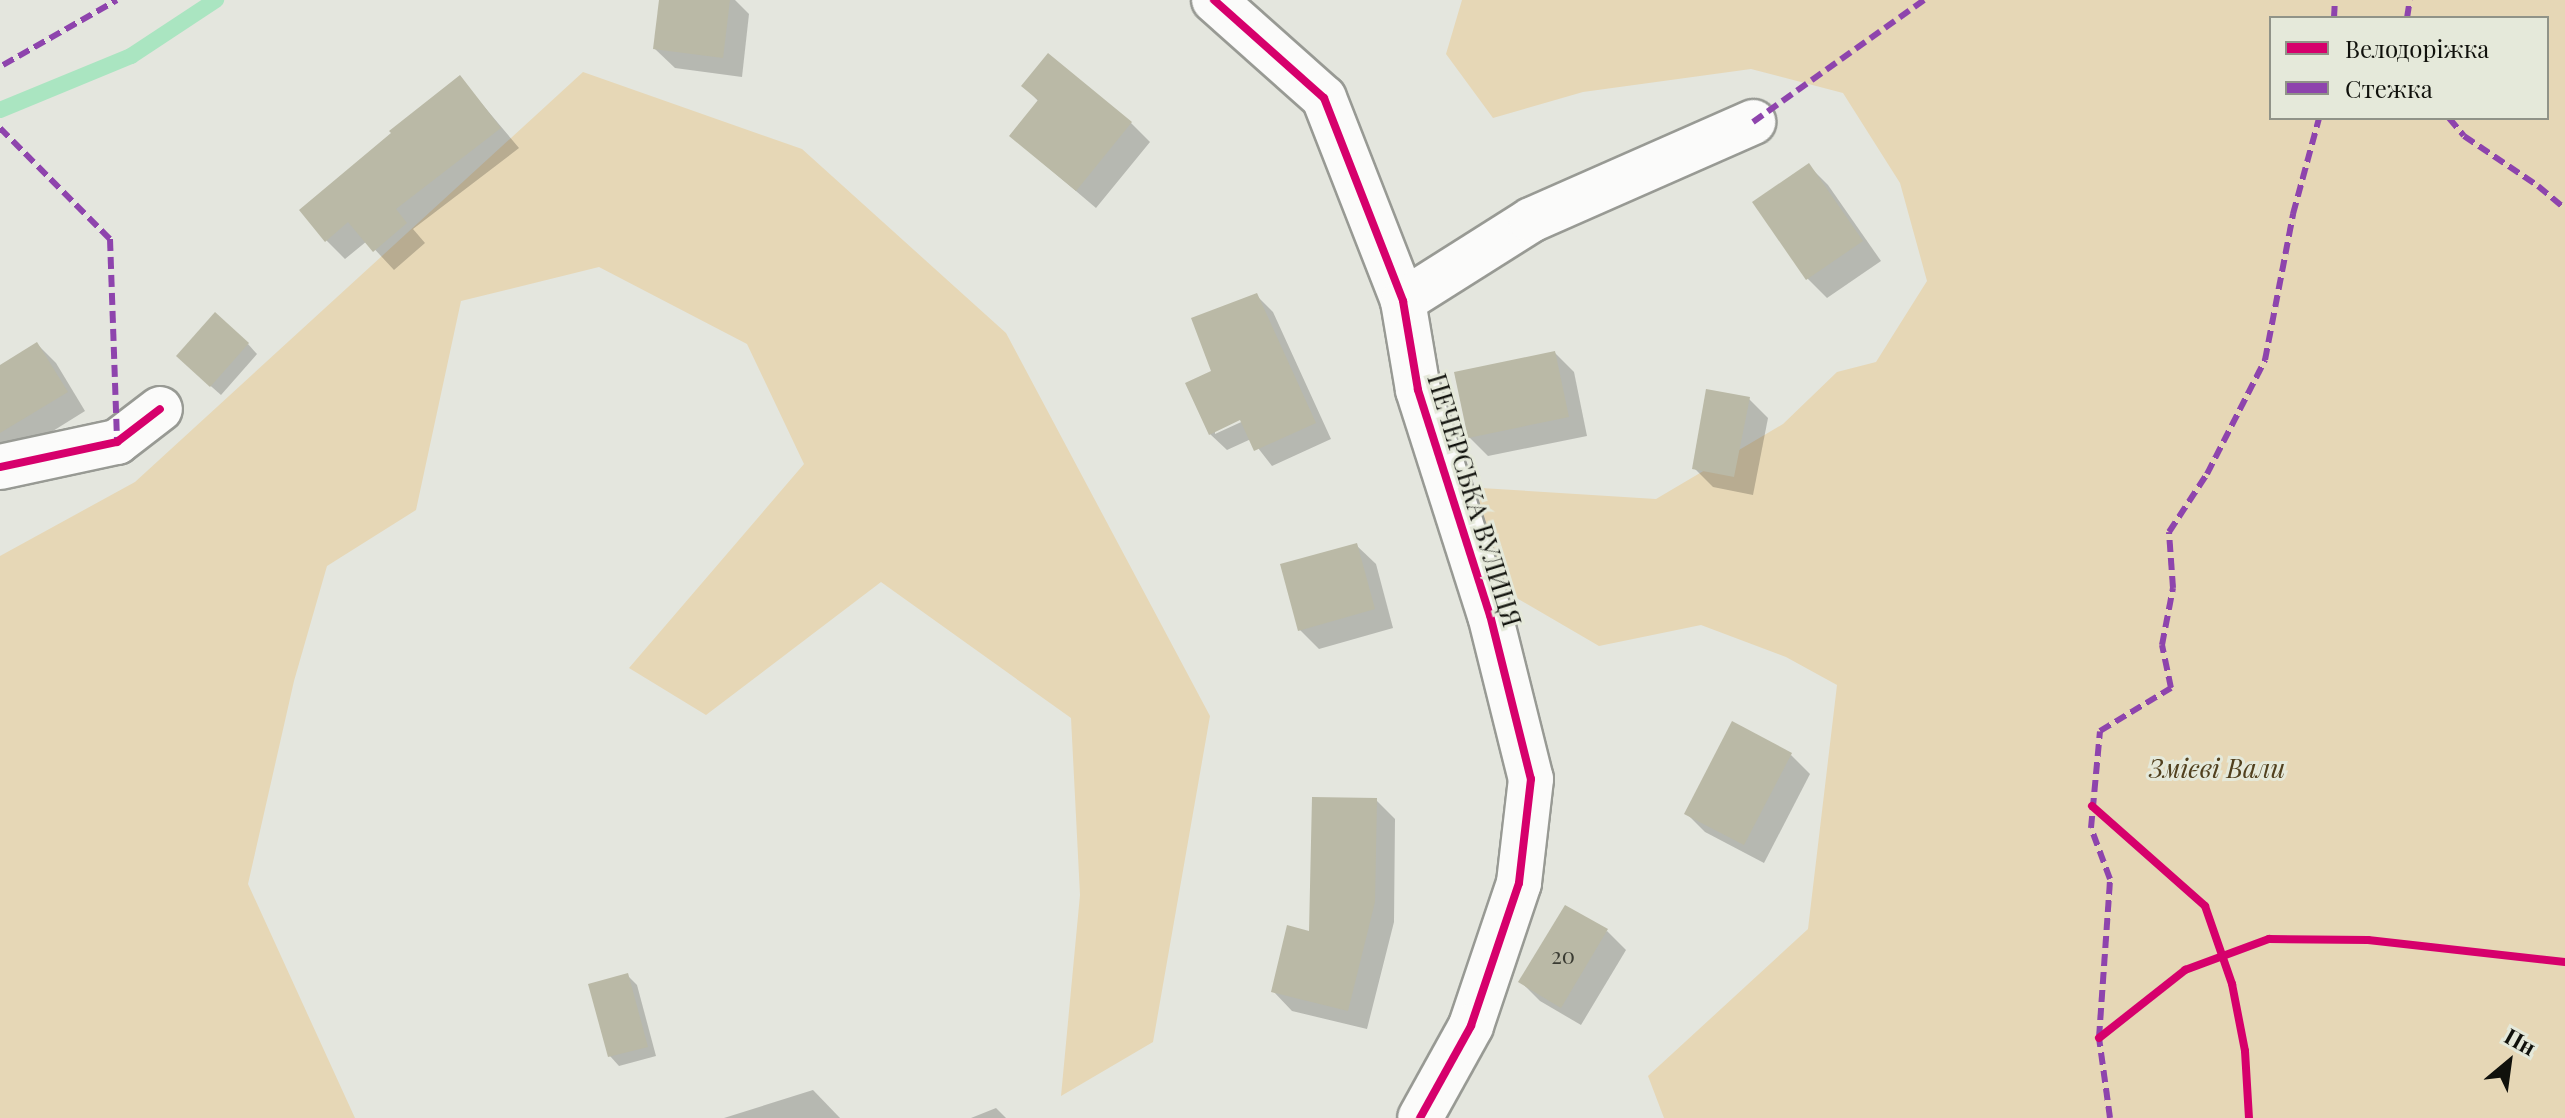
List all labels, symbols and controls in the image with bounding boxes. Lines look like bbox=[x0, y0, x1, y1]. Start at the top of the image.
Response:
legend bbox=[2269, 16, 2549, 120]
text: Велодоріжка bbox=[2345, 32, 2489, 64]
text: Стежка bbox=[2345, 72, 2433, 104]
street label: ПЕЧЕРСЬКА ВУЛИЦЯ bbox=[1422, 370, 1528, 630]
park label: Змієві Вали bbox=[2149, 752, 2285, 784]
house number: 20 bbox=[1551, 943, 1575, 969]
text: Пн bbox=[2500, 1020, 2542, 1062]
north arrow bbox=[2469, 1022, 2549, 1102]

